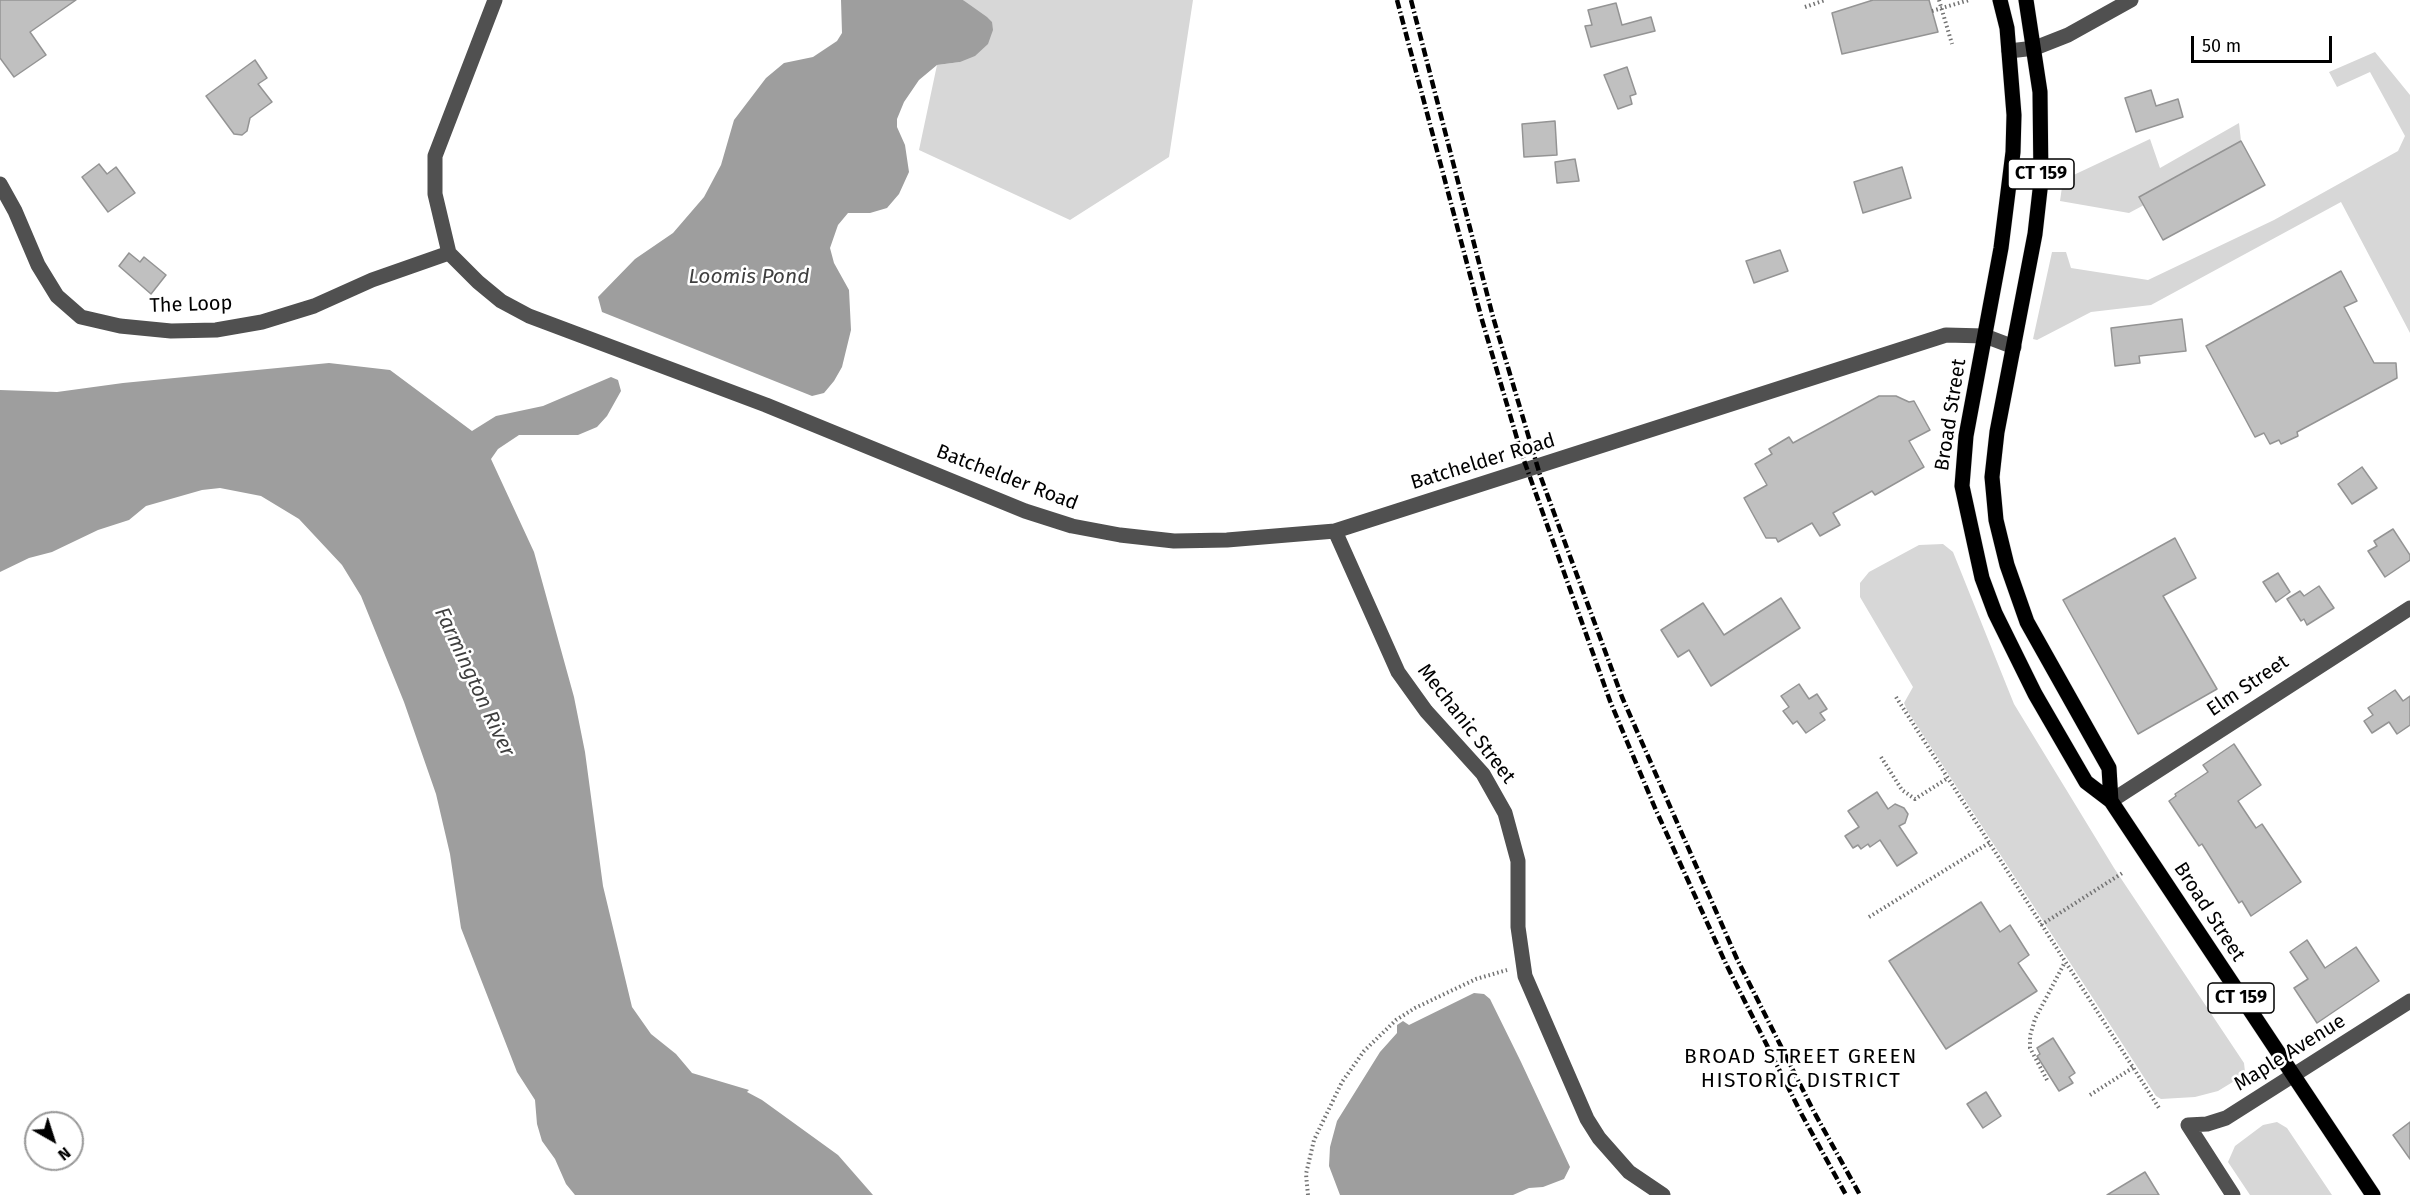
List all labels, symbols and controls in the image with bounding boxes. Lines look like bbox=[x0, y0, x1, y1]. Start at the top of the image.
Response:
scale bar bbox=[2194, 24, 2335, 62]
text: 50 m bbox=[2202, 35, 2241, 57]
road number: CT 159 bbox=[2008, 159, 2074, 189]
water label: Loomis Pond bbox=[689, 264, 809, 290]
street label: The Loop bbox=[149, 292, 233, 318]
street label: Broad Street bbox=[1930, 357, 1972, 473]
street label: Batchelder Road bbox=[1408, 429, 1558, 495]
street label: Batchelder Road bbox=[933, 440, 1081, 516]
water label: Farmington River bbox=[428, 603, 520, 761]
street label: Elm Street bbox=[2203, 650, 2293, 722]
street label: Mechanic Street bbox=[1412, 659, 1520, 789]
street label: Broad Street bbox=[2168, 858, 2250, 966]
road number: CT 159 bbox=[2208, 983, 2274, 1013]
street label: Maple Avenue bbox=[2230, 1009, 2350, 1097]
district label: BROAD STREET GREEN HISTORIC DISTRICT bbox=[1684, 1044, 1918, 1094]
north arrow bbox=[24, 1111, 84, 1171]
text: N bbox=[54, 1143, 74, 1165]

